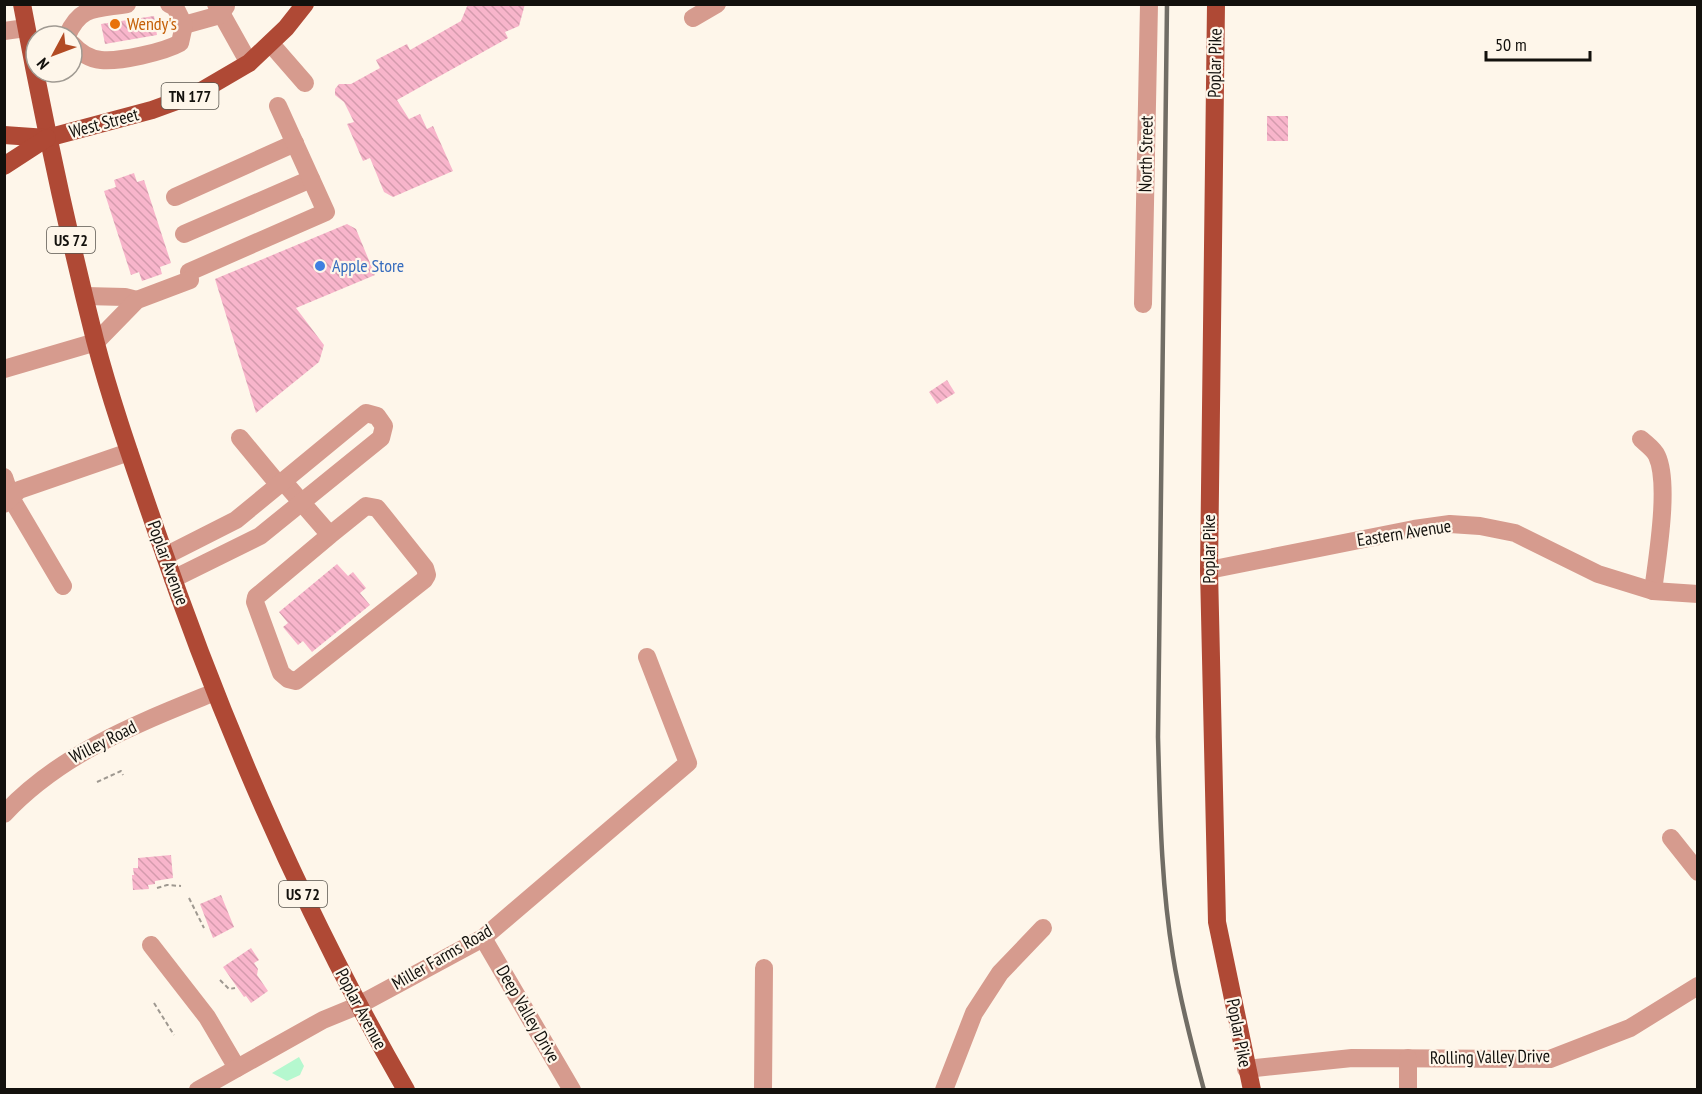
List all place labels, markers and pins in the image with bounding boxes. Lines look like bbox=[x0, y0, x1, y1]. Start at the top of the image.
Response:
place label: Wendy's bbox=[127, 12, 177, 35]
marker: Wendy's bbox=[108, 17, 122, 31]
place label: Apple Store bbox=[332, 254, 404, 277]
marker: Apple Store bbox=[313, 259, 327, 273]

